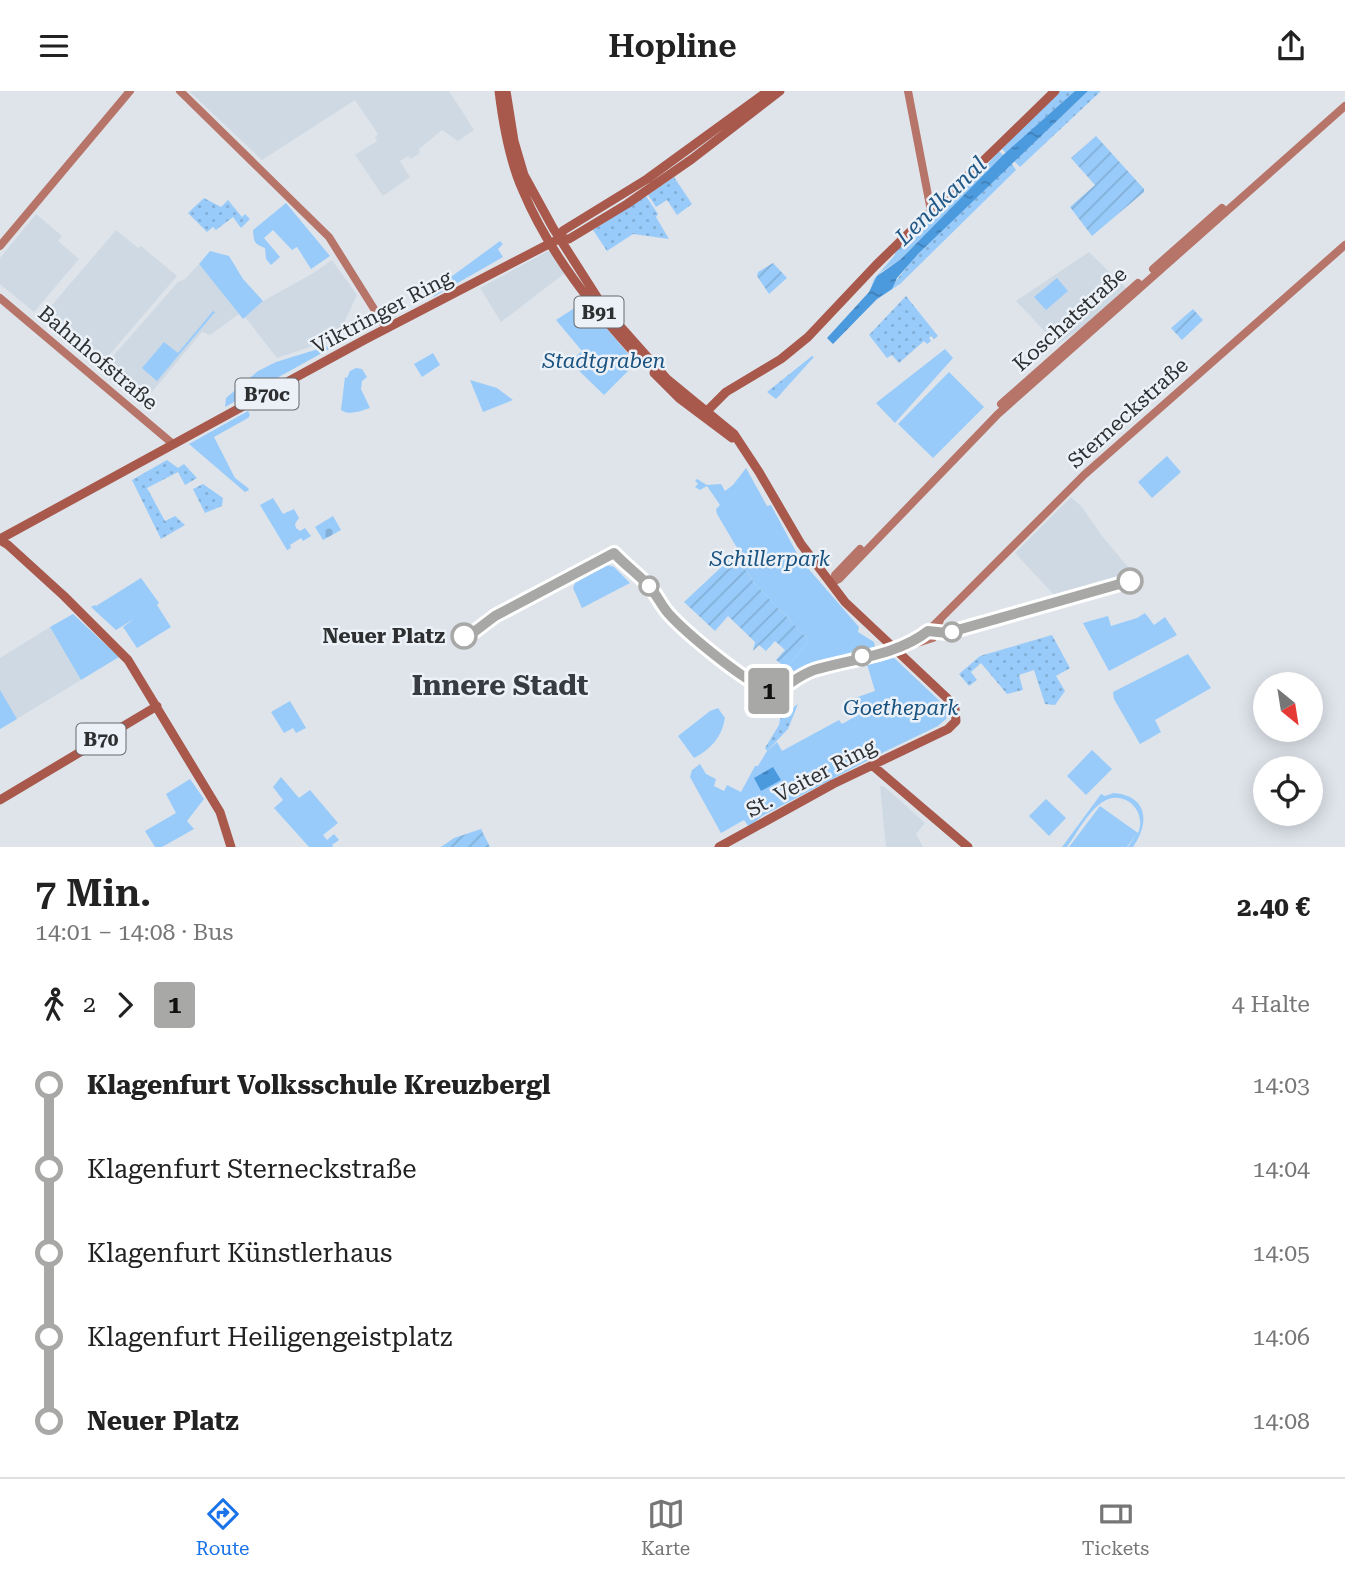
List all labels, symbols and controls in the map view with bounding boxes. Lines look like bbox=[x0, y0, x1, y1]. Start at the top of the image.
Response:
icon: menu bbox=[35, 27, 73, 65]
text: Hopline bbox=[608, 27, 737, 65]
icon: share bbox=[1272, 27, 1310, 65]
water label: Lendkanal bbox=[889, 151, 992, 252]
street label: Koschatstraße bbox=[1008, 262, 1132, 376]
street label: Viktringer Ring bbox=[308, 265, 456, 359]
road number: B91 bbox=[574, 297, 624, 327]
street label: Bahnhofstraße bbox=[33, 301, 163, 415]
park label: Stadtgraben bbox=[541, 349, 666, 373]
street label: Sterneckstraße bbox=[1063, 353, 1193, 473]
road number: B70c bbox=[236, 379, 298, 409]
park label: Schillerpark bbox=[709, 547, 831, 571]
unlabelled marker bbox=[1117, 568, 1143, 594]
unlabelled marker bbox=[639, 576, 659, 596]
unlabelled marker bbox=[942, 622, 962, 642]
marker: Neuer Platz bbox=[451, 623, 477, 649]
place label: Neuer Platz bbox=[322, 624, 445, 648]
unlabelled marker bbox=[852, 646, 872, 666]
line badge: 1 bbox=[746, 668, 792, 714]
district label: Innere Stadt bbox=[412, 669, 588, 702]
north arrow bbox=[1253, 672, 1323, 742]
map controls bbox=[1253, 672, 1323, 826]
text: 1 bbox=[762, 677, 776, 705]
park label: Goethepark bbox=[843, 696, 959, 720]
road number: B70 bbox=[76, 723, 126, 755]
street label: St. Veiter Ring bbox=[742, 734, 880, 822]
button: locate bbox=[1253, 756, 1323, 826]
text: 7 Min. bbox=[35, 871, 151, 915]
text: 2.40 € bbox=[1237, 892, 1310, 922]
text: 14:01 – 14:08 · Bus bbox=[35, 919, 233, 946]
icon: walk bbox=[35, 986, 73, 1024]
icon: forward bbox=[106, 986, 144, 1024]
text: 2 bbox=[83, 991, 96, 1018]
text: 1 bbox=[168, 991, 181, 1019]
text: 4 Halte bbox=[1232, 991, 1310, 1018]
text: Klagenfurt Volksschule Kreuzbergl bbox=[87, 1070, 551, 1100]
text: 14:03 bbox=[1253, 1072, 1310, 1099]
text: Klagenfurt Sterneckstraße bbox=[87, 1154, 416, 1184]
text: 14:04 bbox=[1253, 1156, 1310, 1183]
text: Klagenfurt Künstlerhaus bbox=[87, 1238, 392, 1268]
text: 14:05 bbox=[1253, 1240, 1310, 1267]
text: Klagenfurt Heiligengeistplatz bbox=[87, 1322, 452, 1352]
text: 14:06 bbox=[1253, 1324, 1310, 1351]
text: Neuer Platz bbox=[87, 1406, 239, 1436]
text: 14:08 bbox=[1253, 1408, 1310, 1435]
tab: Route bbox=[196, 1495, 250, 1560]
tab: Karte bbox=[641, 1495, 690, 1560]
tab: Tickets bbox=[1082, 1495, 1149, 1560]

